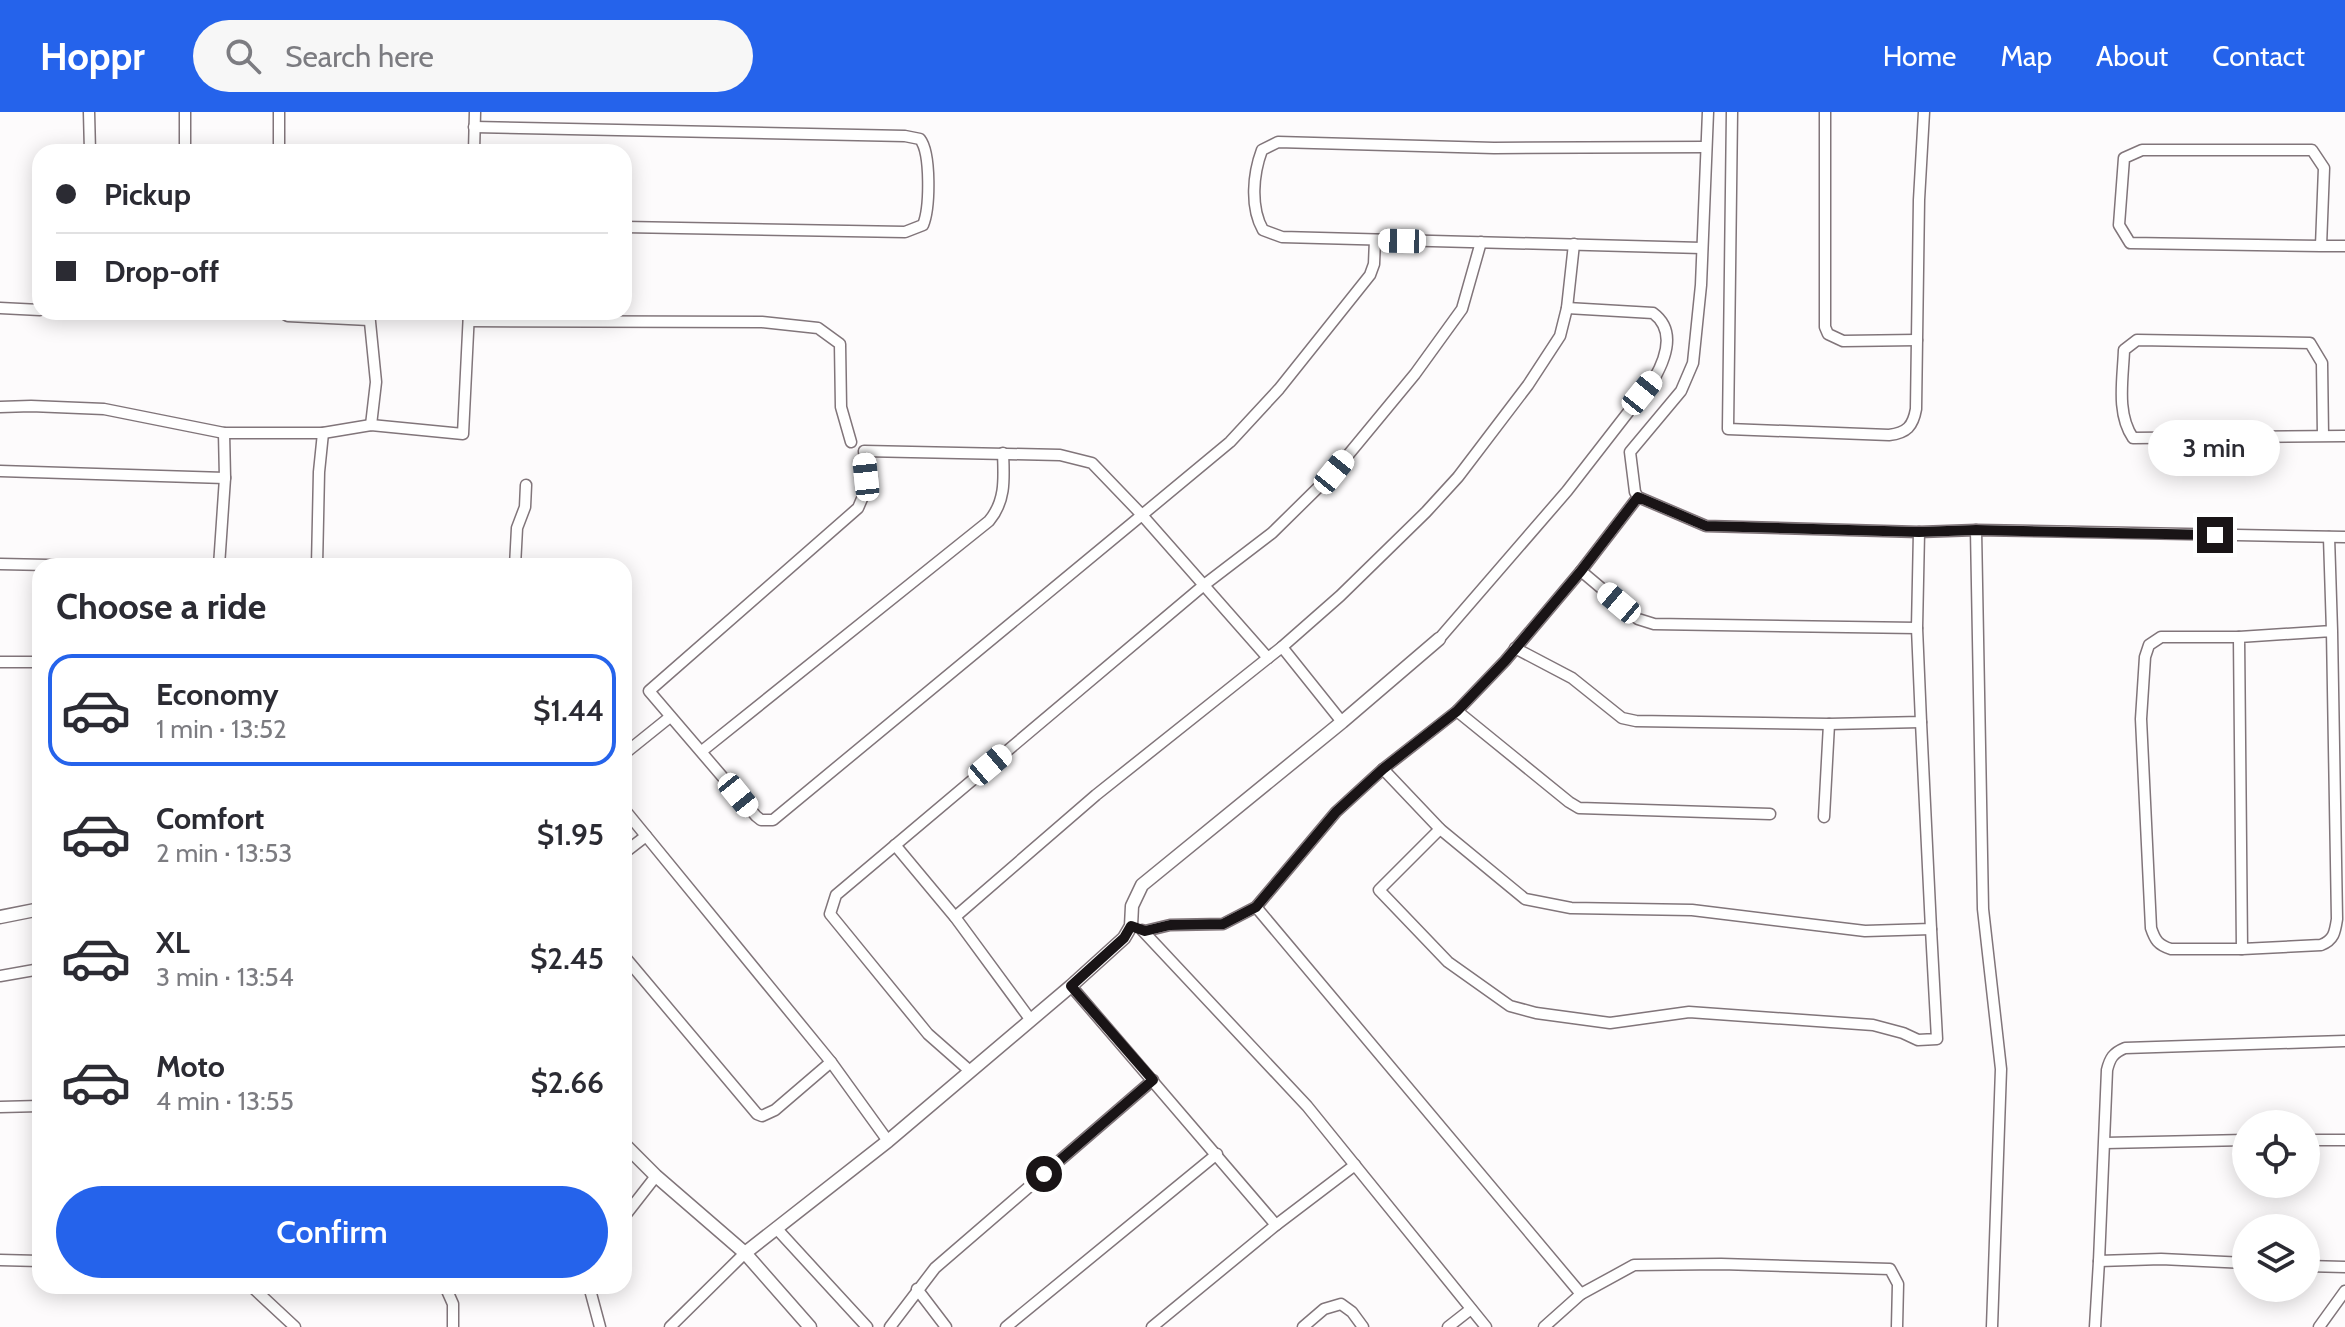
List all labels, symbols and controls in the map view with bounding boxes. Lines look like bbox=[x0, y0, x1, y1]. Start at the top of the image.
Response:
search box bbox=[193, 20, 753, 92]
text: Hoppr bbox=[40, 33, 145, 80]
icon: search bbox=[221, 34, 265, 78]
text: Search here bbox=[285, 38, 434, 75]
text: Home bbox=[1883, 39, 1956, 73]
text: Map bbox=[2000, 39, 2052, 73]
text: About bbox=[2096, 39, 2168, 73]
text: Contact bbox=[2212, 39, 2305, 73]
text: Pickup bbox=[104, 176, 191, 213]
car bbox=[1378, 229, 1426, 253]
text: Drop-off bbox=[104, 253, 219, 290]
car bbox=[1618, 367, 1666, 419]
callout: 3 min bbox=[2149, 419, 2281, 475]
text: 3 min bbox=[2183, 432, 2245, 464]
car bbox=[1310, 446, 1358, 498]
car bbox=[852, 452, 880, 502]
route end bbox=[2197, 517, 2233, 553]
car bbox=[1593, 578, 1645, 628]
text: Choose a ride bbox=[56, 584, 266, 628]
icon: car bbox=[60, 674, 132, 746]
text: Economy bbox=[156, 676, 279, 713]
text: $1.44 bbox=[533, 692, 604, 729]
text: 1 min · 13:52 bbox=[156, 713, 287, 745]
car bbox=[964, 740, 1016, 790]
car bbox=[714, 769, 762, 821]
icon: car bbox=[60, 798, 132, 870]
text: Comfort bbox=[156, 800, 264, 837]
text: $1.95 bbox=[537, 816, 604, 853]
text: 2 min · 13:53 bbox=[156, 837, 292, 869]
icon: car bbox=[60, 922, 132, 994]
text: XL bbox=[156, 924, 190, 961]
text: $2.45 bbox=[530, 940, 604, 977]
text: 3 min · 13:54 bbox=[156, 961, 294, 993]
icon: car bbox=[60, 1046, 132, 1118]
text: Moto bbox=[156, 1048, 225, 1085]
text: $2.66 bbox=[530, 1064, 604, 1101]
text: 4 min · 13:55 bbox=[156, 1085, 294, 1117]
map controls bbox=[2232, 1110, 2320, 1302]
button: locate bbox=[2232, 1110, 2320, 1198]
route start bbox=[1026, 1156, 1062, 1192]
button: Confirm bbox=[56, 1186, 608, 1278]
button: layers bbox=[2232, 1214, 2320, 1302]

